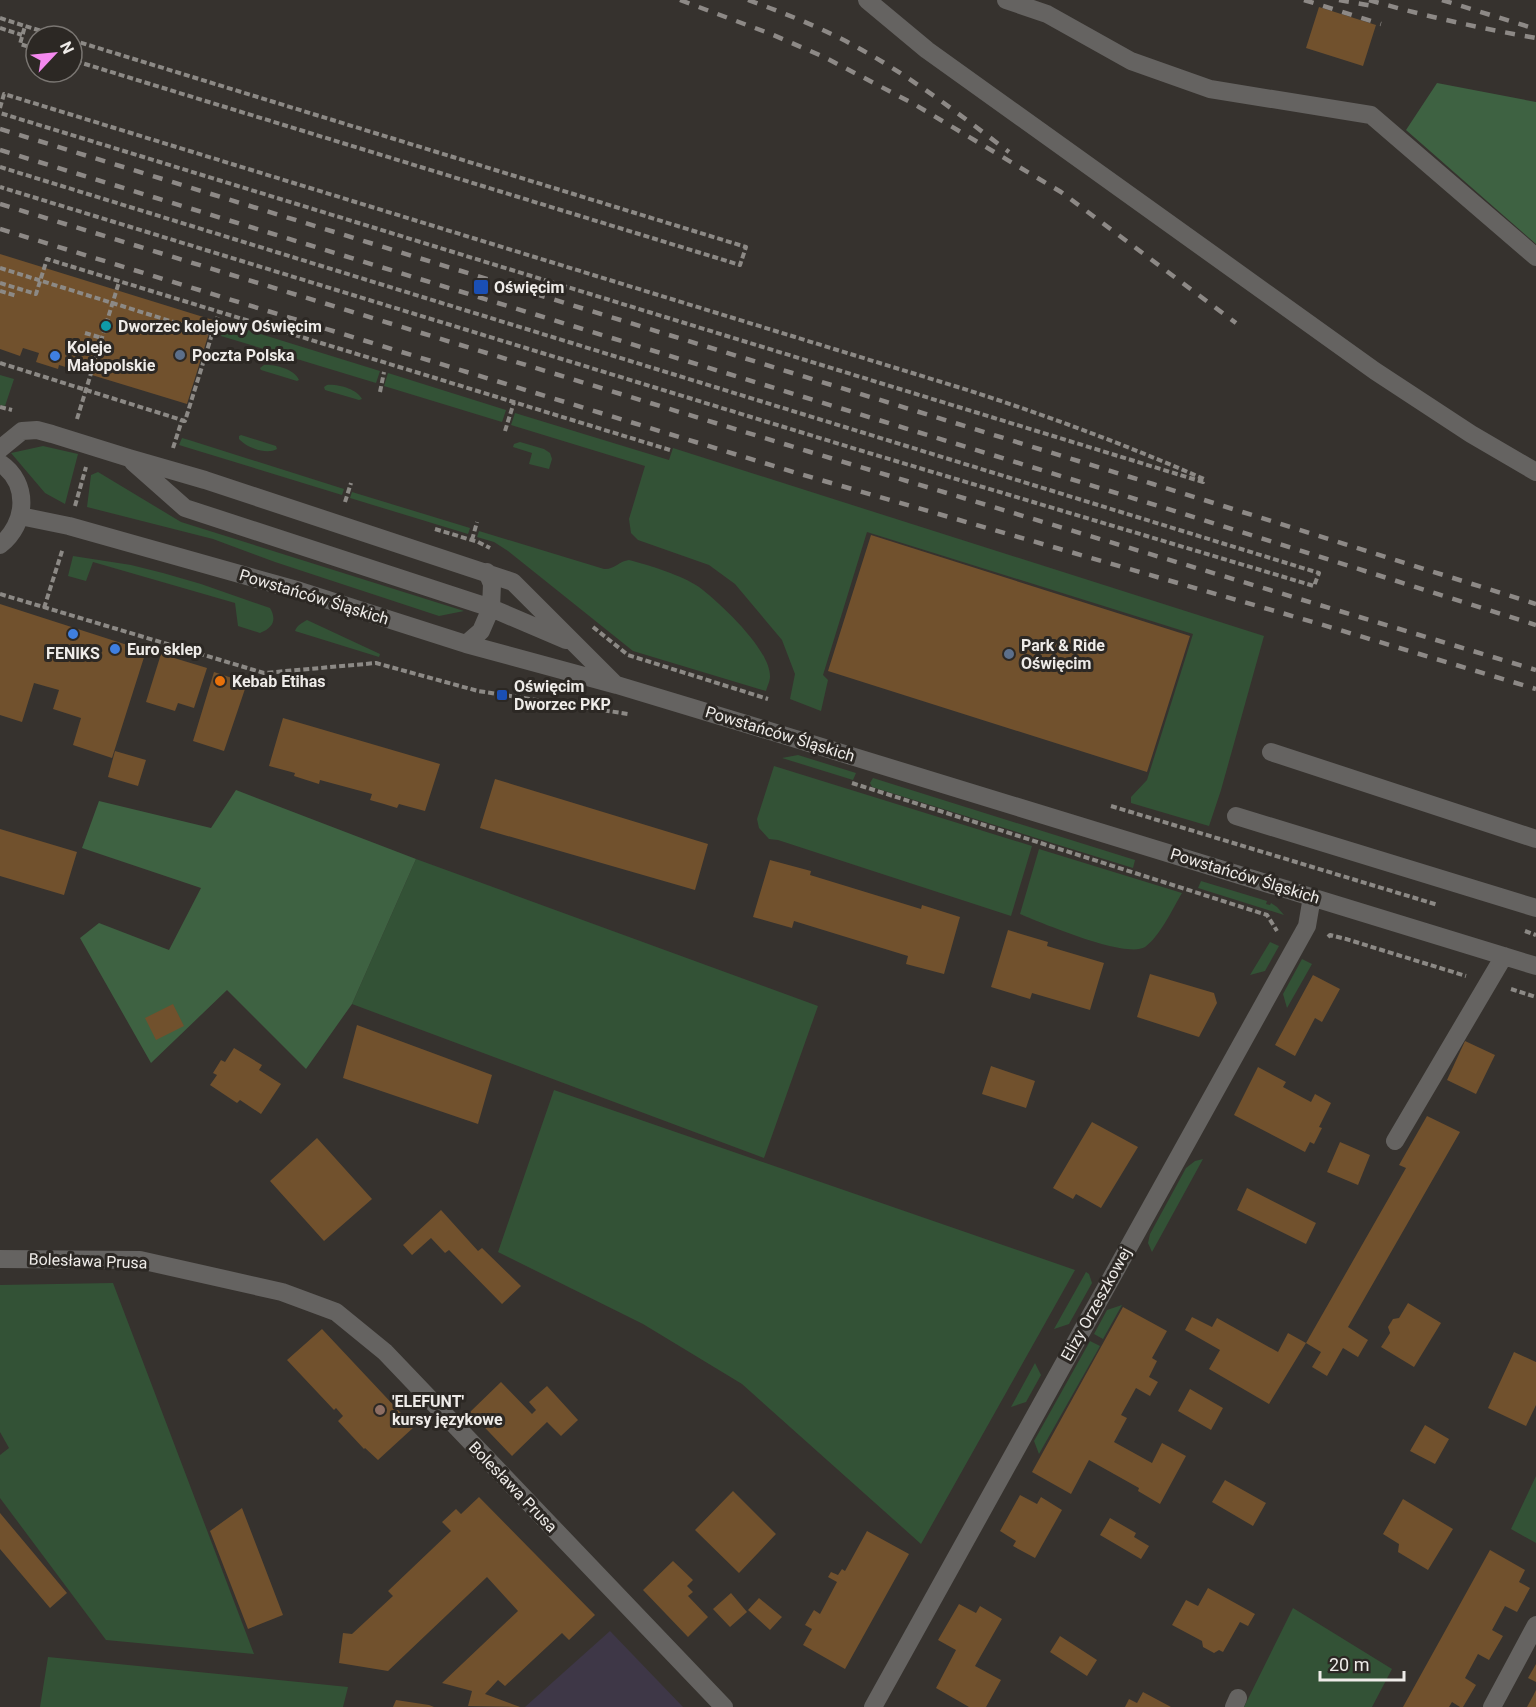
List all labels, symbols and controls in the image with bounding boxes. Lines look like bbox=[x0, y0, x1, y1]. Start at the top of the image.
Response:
north arrow bbox=[24, 24, 84, 84]
text: N bbox=[56, 38, 78, 57]
marker: Oświęcim bbox=[472, 278, 490, 296]
place label: Oświęcim bbox=[494, 278, 564, 297]
place label: Dworzec kolejowy Oświęcim bbox=[118, 317, 322, 336]
marker: Dworzec kolejowy Oświęcim bbox=[99, 319, 113, 333]
place label: Koleje Małopolskie bbox=[67, 338, 156, 375]
place label: Poczta Polska bbox=[192, 346, 295, 365]
marker: Poczta Polska bbox=[173, 348, 187, 362]
marker: Koleje Małopolskie bbox=[48, 349, 62, 363]
street label: Powstańców Śląskich bbox=[237, 564, 391, 629]
marker: FENIKS bbox=[66, 627, 80, 641]
place label: Park & Ride Oświęcim bbox=[1021, 636, 1105, 673]
place label: Euro sklep bbox=[127, 640, 202, 659]
marker: Euro sklep bbox=[108, 642, 122, 656]
place label: FENIKS bbox=[46, 644, 100, 663]
marker: Park & Ride Oświęcim bbox=[1002, 647, 1016, 661]
place label: Kebab Etihas bbox=[232, 672, 326, 691]
marker: Kebab Etihas bbox=[213, 674, 227, 688]
place label: Oświęcim Dworzec PKP bbox=[514, 677, 611, 714]
marker: Oświęcim Dworzec PKP bbox=[495, 688, 509, 702]
street label: Powstańców Śląskich bbox=[703, 701, 857, 766]
street label: Powstańców Śląskich bbox=[1168, 843, 1322, 908]
street label: Elizy Orzeszkowej bbox=[1057, 1244, 1135, 1364]
street label: Bolesława Prusa bbox=[28, 1249, 148, 1273]
place label: 'ELEFUNT' kursy językowe bbox=[392, 1392, 503, 1429]
marker: 'ELEFUNT' kursy językowe bbox=[373, 1403, 387, 1417]
street label: Bolesława Prusa bbox=[465, 1438, 561, 1536]
scale bar bbox=[1320, 1644, 1404, 1682]
text: 20 m bbox=[1329, 1654, 1369, 1675]

